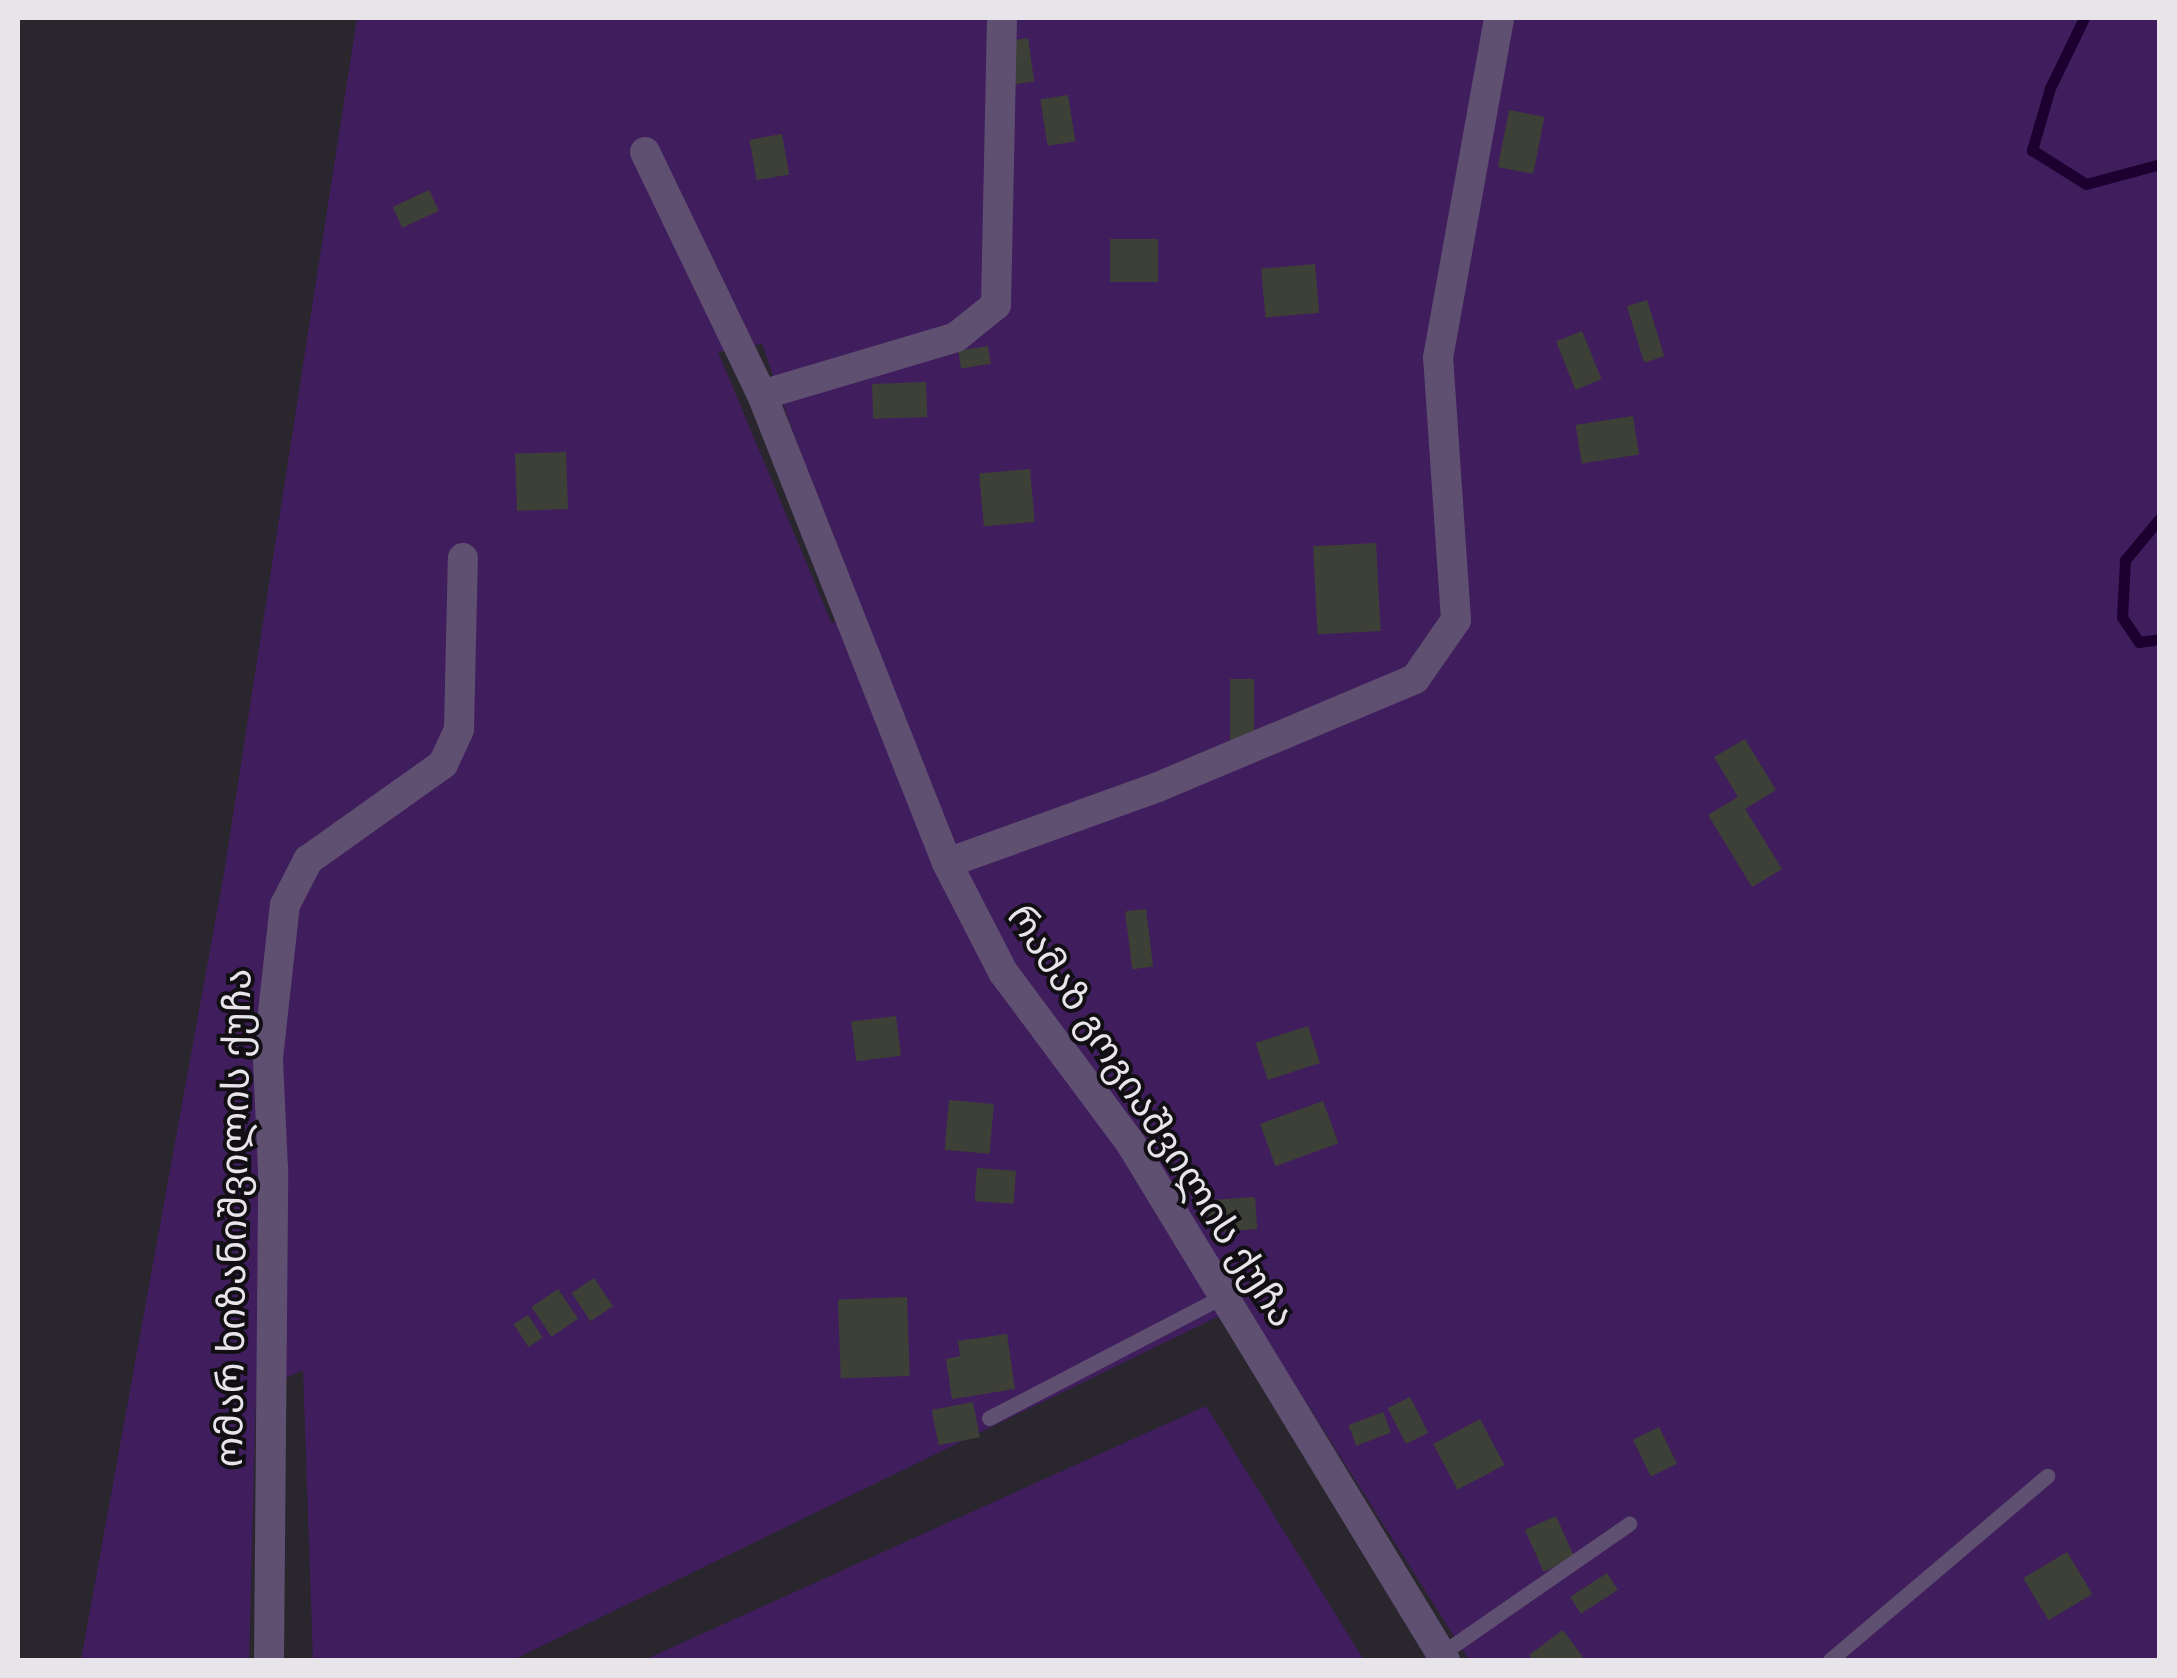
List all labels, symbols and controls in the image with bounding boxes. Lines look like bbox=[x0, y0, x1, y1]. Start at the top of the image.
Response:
street label: რამაზ გოგიაშვილის ქუჩა bbox=[997, 896, 1305, 1336]
street label: ომარ ხიზანიშვილის ქუჩა bbox=[207, 968, 261, 1468]

